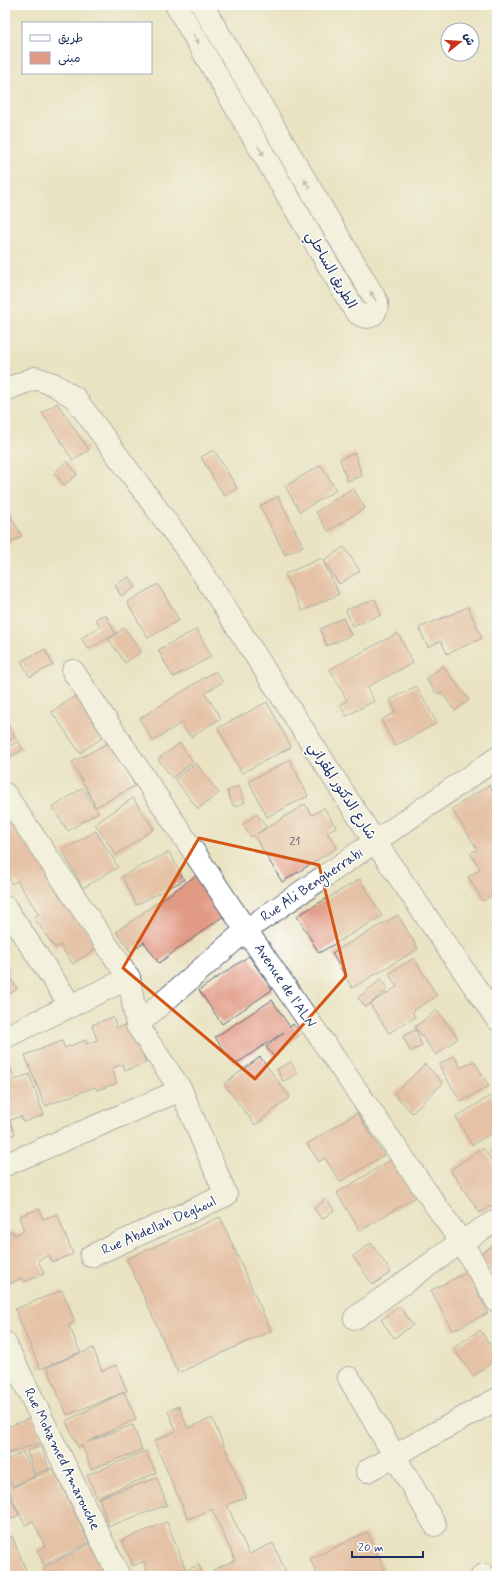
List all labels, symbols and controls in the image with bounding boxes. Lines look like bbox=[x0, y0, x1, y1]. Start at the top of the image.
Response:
legend bbox=[22, 22, 152, 74]
north arrow bbox=[440, 22, 480, 62]
text: طريق bbox=[58, 31, 83, 47]
text: ش bbox=[460, 32, 477, 47]
one-way arrow bbox=[192, 33, 199, 45]
text: مبنى bbox=[58, 51, 81, 67]
one-way arrow bbox=[258, 145, 265, 157]
one-way arrow bbox=[304, 178, 311, 190]
street label: الطريق الساحلي bbox=[299, 228, 361, 314]
one-way arrow bbox=[370, 290, 377, 301]
street label: شارع الدكتور المقراني bbox=[301, 739, 380, 845]
house number: 21 bbox=[289, 834, 301, 850]
street label: Rue Ali Bengherrabi bbox=[257, 844, 367, 927]
street label: Avenue de l'ALN bbox=[250, 940, 320, 1032]
street label: Rue Abdellah Deghoul bbox=[99, 1193, 219, 1259]
street label: Rue Mohamed Amarouche bbox=[20, 1385, 104, 1533]
scale bar bbox=[352, 1533, 423, 1559]
text: 20 m bbox=[358, 1540, 384, 1556]

